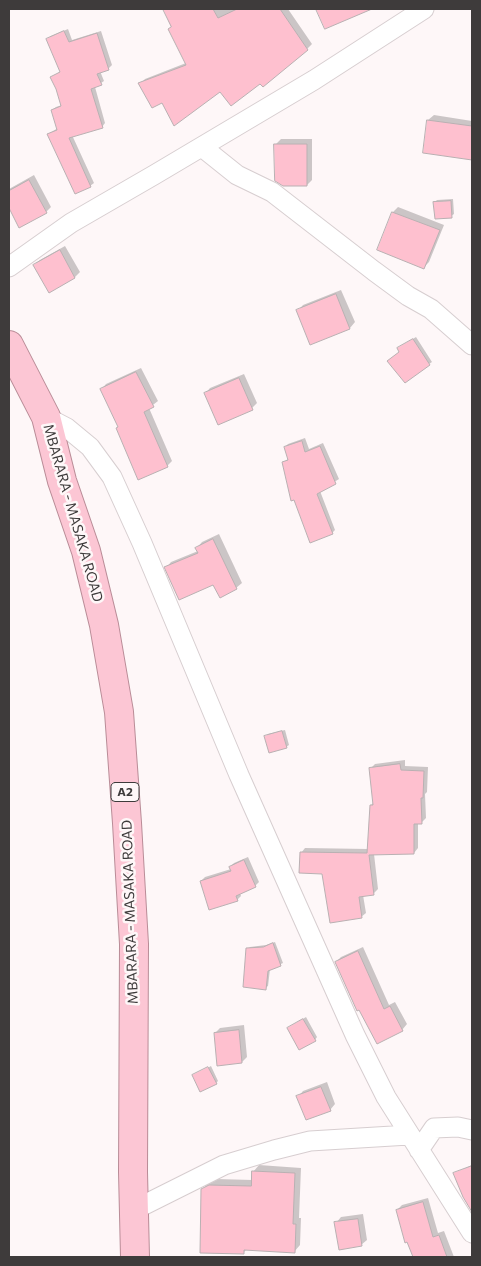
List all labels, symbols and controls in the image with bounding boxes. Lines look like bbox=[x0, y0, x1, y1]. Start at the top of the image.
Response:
street label: MBARARA - MASAKA ROAD bbox=[40, 422, 106, 604]
road number: A2 bbox=[111, 782, 139, 802]
street label: MBARARA - MASAKA ROAD bbox=[118, 820, 142, 1004]

